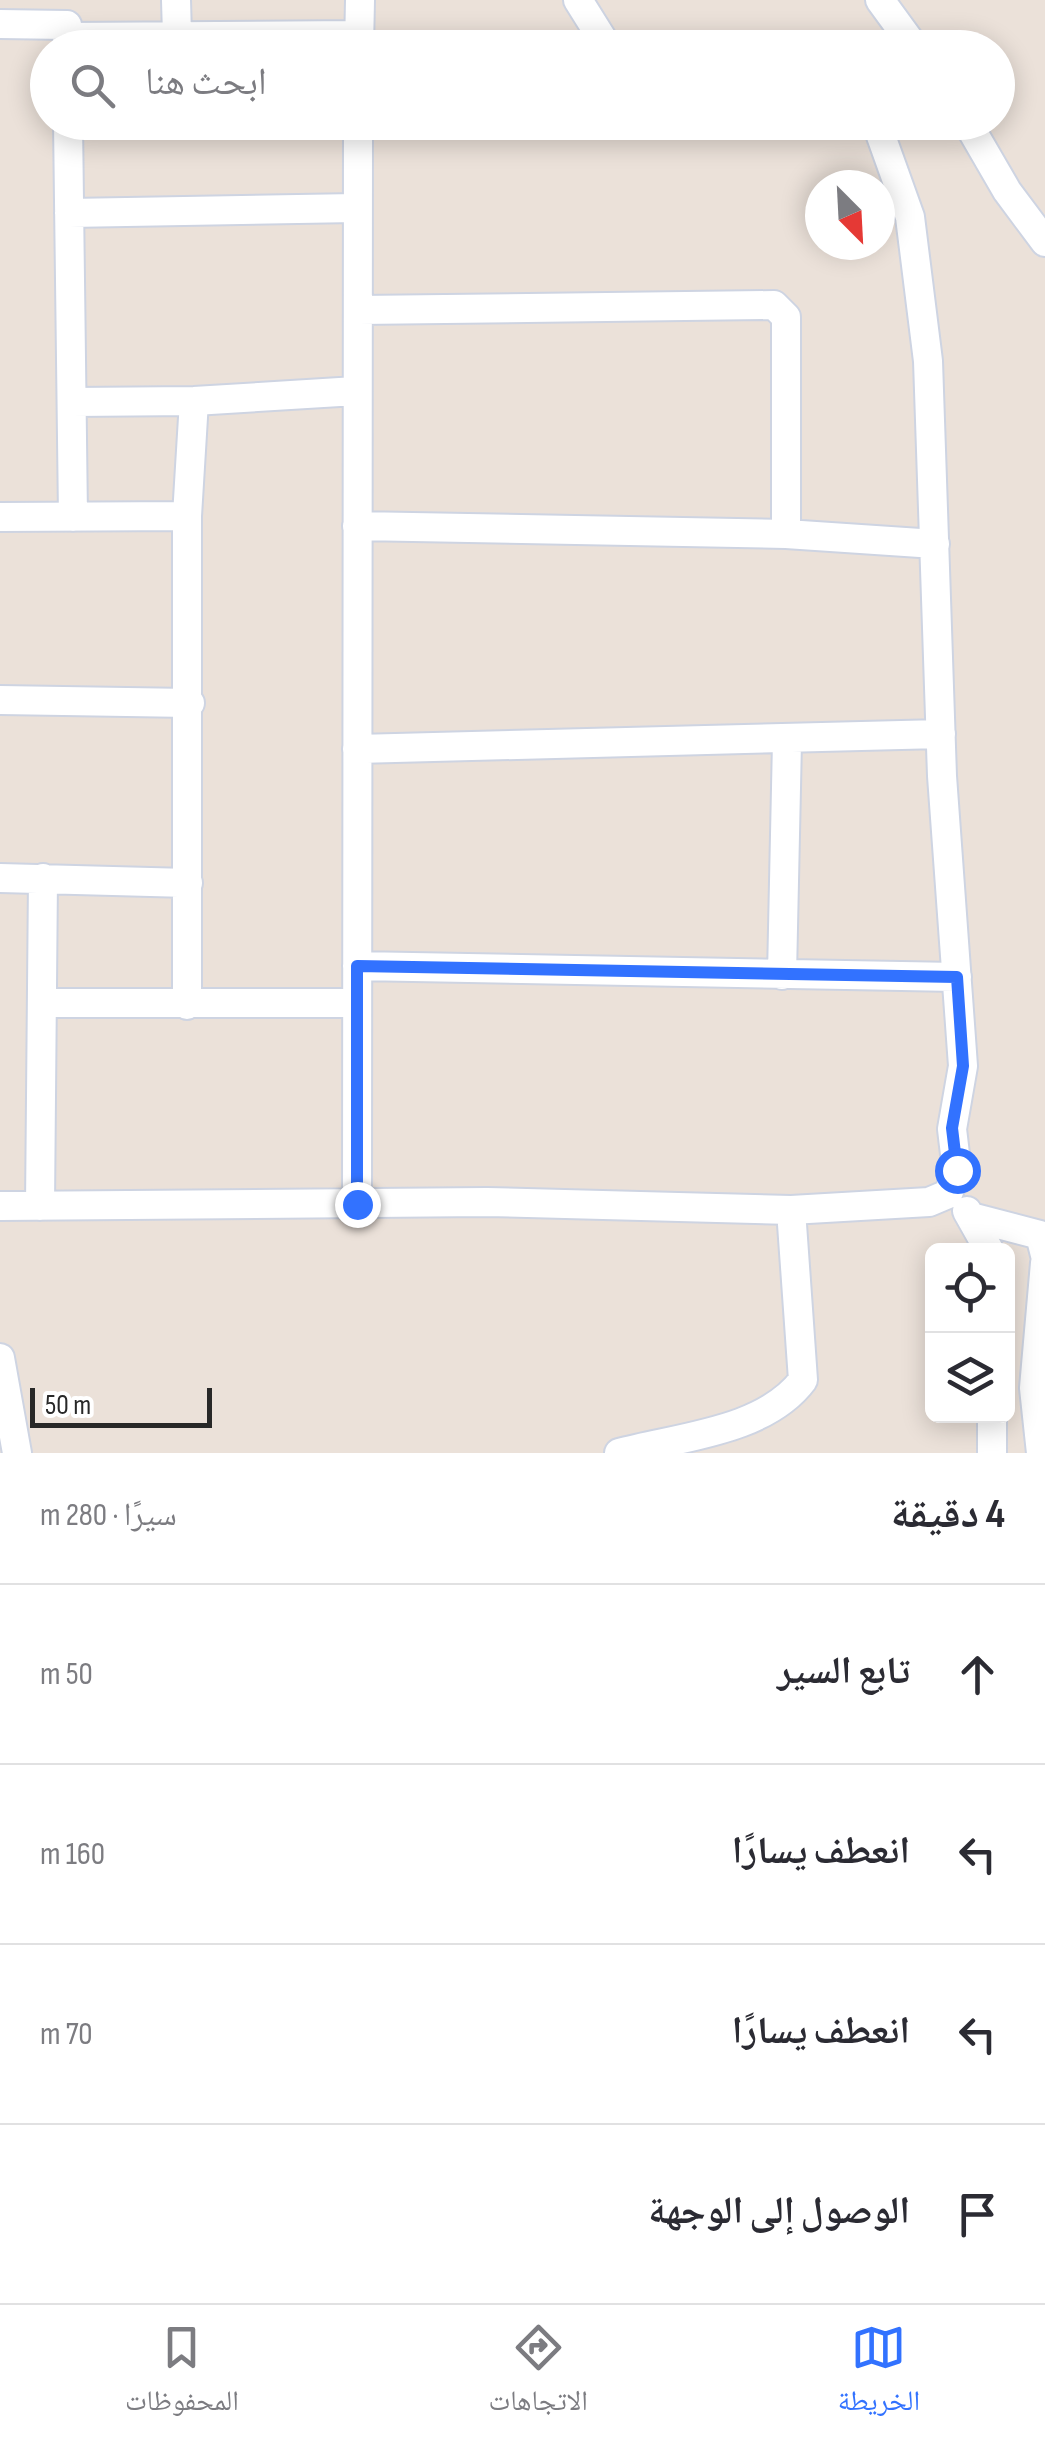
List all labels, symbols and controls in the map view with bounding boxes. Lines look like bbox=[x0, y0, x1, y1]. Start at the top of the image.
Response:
search box bbox=[30, 30, 1015, 140]
icon: search bbox=[65, 58, 120, 113]
text: ابحث هنا bbox=[145, 60, 267, 105]
north arrow bbox=[805, 170, 895, 260]
route start bbox=[935, 1148, 981, 1194]
route end bbox=[335, 1182, 381, 1228]
map controls bbox=[925, 1243, 1015, 1423]
button: locate bbox=[925, 1243, 1015, 1333]
button: layers bbox=[925, 1333, 1015, 1423]
scale bar bbox=[30, 1383, 212, 1428]
text: 50 m bbox=[45, 1389, 91, 1422]
text: 4 دقيقة bbox=[891, 1489, 1005, 1540]
text: سيرًا · 280 m bbox=[40, 1496, 177, 1535]
icon: ahead bbox=[950, 1647, 1005, 1702]
text: تابع السير bbox=[777, 1649, 910, 1694]
text: 50 m bbox=[40, 1655, 93, 1694]
icon: left bbox=[950, 1827, 1005, 1882]
text: انعطف يسارًا bbox=[732, 1829, 910, 1874]
text: 160 m bbox=[40, 1835, 105, 1874]
icon: left bbox=[950, 2007, 1005, 2062]
text: انعطف يسارًا bbox=[732, 2009, 910, 2054]
text: 70 m bbox=[40, 2015, 93, 2054]
icon: arrive bbox=[950, 2187, 1005, 2242]
text: الوصول إلى الوجهة bbox=[648, 2189, 910, 2234]
tab: المحفوظات bbox=[125, 2320, 239, 2428]
tab: الاتجاهات bbox=[489, 2320, 588, 2428]
tab: الخريطة bbox=[838, 2320, 920, 2428]

